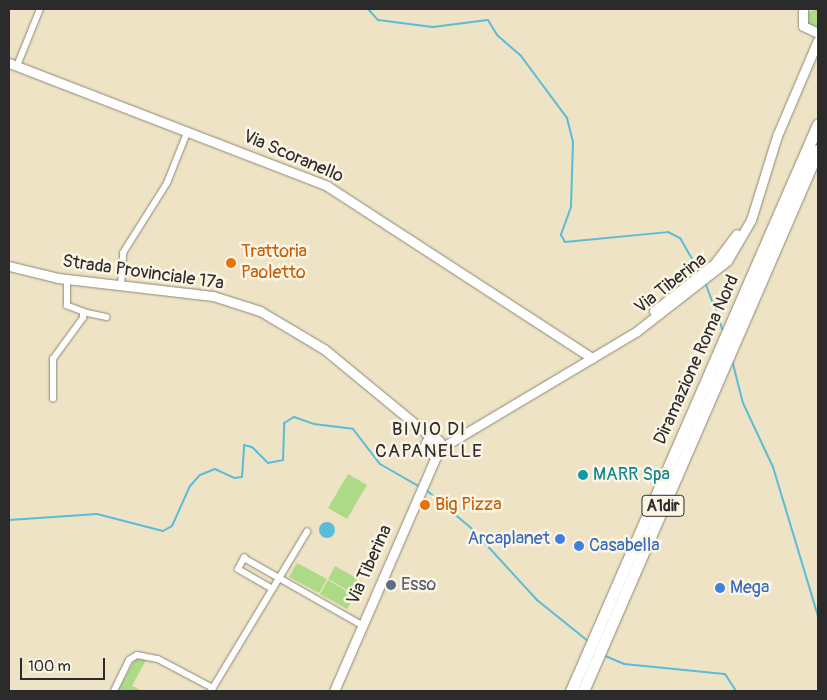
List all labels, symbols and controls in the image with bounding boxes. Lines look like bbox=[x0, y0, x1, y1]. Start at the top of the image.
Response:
street label: Via Scoranello bbox=[239, 126, 347, 188]
place label: Trattoria Paoletto bbox=[241, 242, 307, 284]
street label: Via Tiberina bbox=[631, 249, 711, 319]
street label: Strada Provinciale 17a bbox=[61, 251, 225, 295]
marker: Trattoria Paoletto bbox=[225, 257, 237, 269]
street label: Diramazione Roma Nord bbox=[650, 272, 744, 448]
district label: BIVIO DI CAPANELLE bbox=[374, 419, 484, 463]
place label: MARR Spa bbox=[593, 464, 670, 486]
marker: MARR Spa bbox=[577, 469, 589, 481]
road number: A1dir bbox=[640, 492, 686, 520]
place label: Big Pizza bbox=[435, 494, 502, 516]
marker: Big Pizza bbox=[419, 499, 431, 511]
street label: Via Tiberina bbox=[343, 522, 397, 608]
place label: Arcaplanet bbox=[467, 528, 550, 550]
marker: Arcaplanet bbox=[554, 533, 566, 545]
place label: Casabella bbox=[589, 535, 660, 557]
marker: Casabella bbox=[573, 540, 585, 552]
place label: Esso bbox=[401, 574, 436, 596]
place label: Mega bbox=[730, 577, 769, 599]
marker: Esso bbox=[385, 579, 397, 591]
marker: Mega bbox=[714, 582, 726, 594]
scale bar bbox=[22, 648, 108, 680]
text: 100 m bbox=[28, 657, 71, 676]

